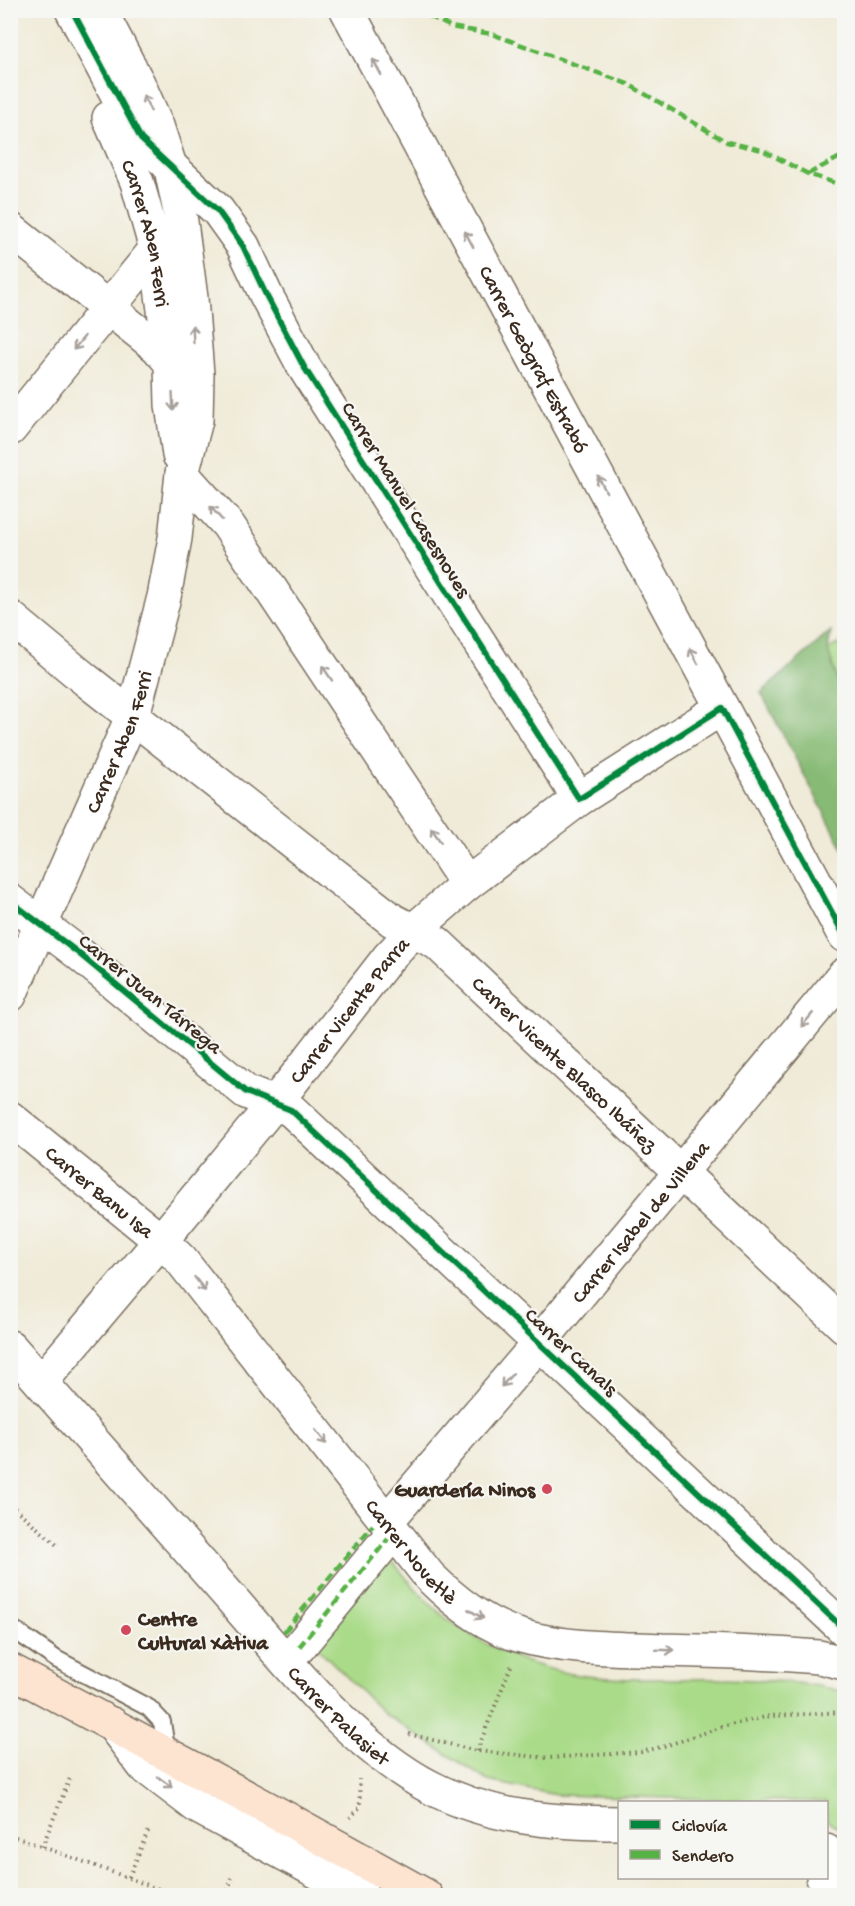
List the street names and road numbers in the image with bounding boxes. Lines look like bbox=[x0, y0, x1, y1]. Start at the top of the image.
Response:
street label: Carrer Aben Ferri bbox=[113, 157, 173, 309]
street label: Carrer Geògraf Estrabó bbox=[471, 262, 592, 459]
street label: Carrer Manuel Casesnoves bbox=[334, 399, 475, 604]
street label: Carrer Aben Ferri bbox=[82, 668, 160, 818]
street label: Carrer Juan Tárrega bbox=[72, 930, 227, 1062]
street label: Carrer Vicente Parra bbox=[286, 933, 418, 1090]
street label: Carrer Vicente Blasco Ibáñez bbox=[465, 973, 661, 1160]
street label: Carrer Isabel de Villena bbox=[568, 1136, 718, 1310]
street label: Carrer Banu Isa bbox=[38, 1142, 158, 1246]
street label: Carrer Canals bbox=[518, 1304, 622, 1404]
street label: Carrer Novetlè bbox=[358, 1496, 462, 1612]
street label: Carrer Palasiet bbox=[280, 1663, 395, 1774]

